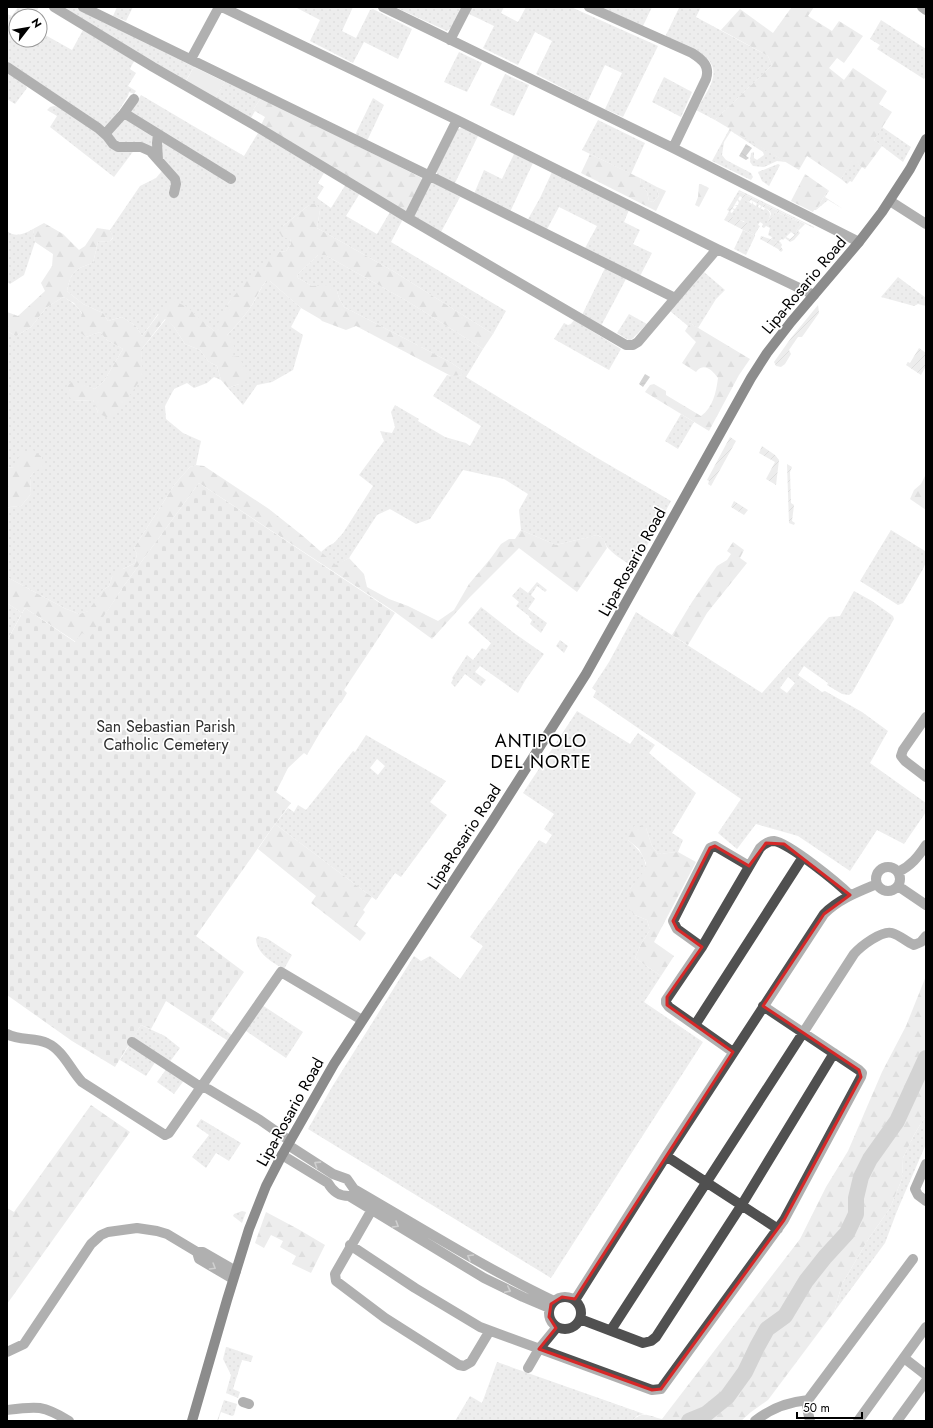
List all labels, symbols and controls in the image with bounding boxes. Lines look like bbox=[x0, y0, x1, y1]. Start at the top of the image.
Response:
north arrow bbox=[8, 8, 48, 48]
text: N bbox=[27, 15, 46, 31]
street label: Lipa-Rosario Road bbox=[756, 231, 852, 339]
street label: Lipa-Rosario Road bbox=[593, 503, 671, 621]
park label: San Sebastian Parish Catholic Cemetery bbox=[96, 715, 236, 756]
district label: ANTIPOLO DEL NORTE bbox=[490, 728, 592, 775]
street label: Lipa-Rosario Road bbox=[421, 780, 507, 894]
street label: Lipa-Rosario Road bbox=[251, 1053, 329, 1171]
one-way arrow bbox=[314, 1161, 321, 1168]
one-way arrow bbox=[392, 1220, 399, 1228]
one-way arrow bbox=[466, 1254, 474, 1261]
one-way arrow bbox=[209, 1262, 216, 1270]
one-way arrow bbox=[504, 1285, 511, 1293]
scale bar bbox=[797, 1394, 862, 1420]
text: 50 m bbox=[803, 1399, 830, 1417]

